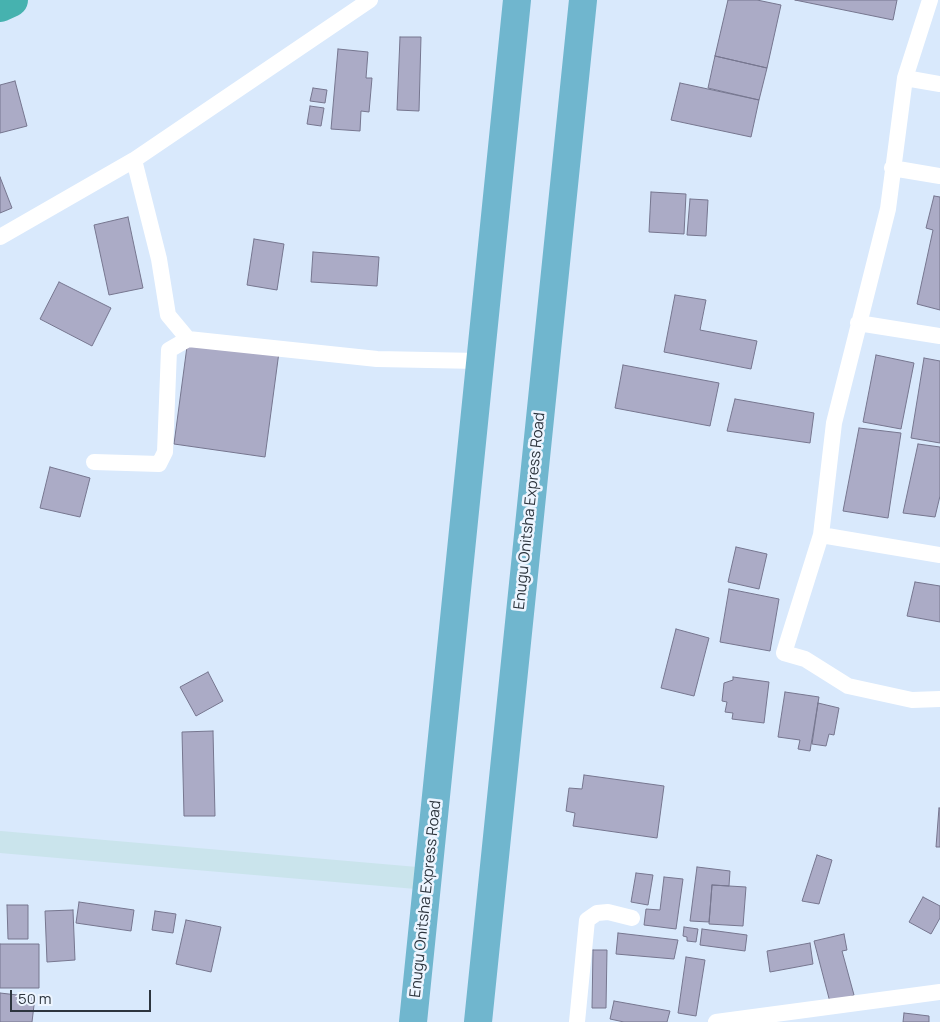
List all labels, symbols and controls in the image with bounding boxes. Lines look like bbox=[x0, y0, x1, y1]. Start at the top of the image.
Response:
street label: Enugu Onitsha Express Road bbox=[511, 411, 549, 611]
street label: Enugu Onitsha Express Road bbox=[407, 799, 445, 999]
scale bar bbox=[12, 980, 154, 1012]
text: 50 m bbox=[18, 988, 52, 1009]

